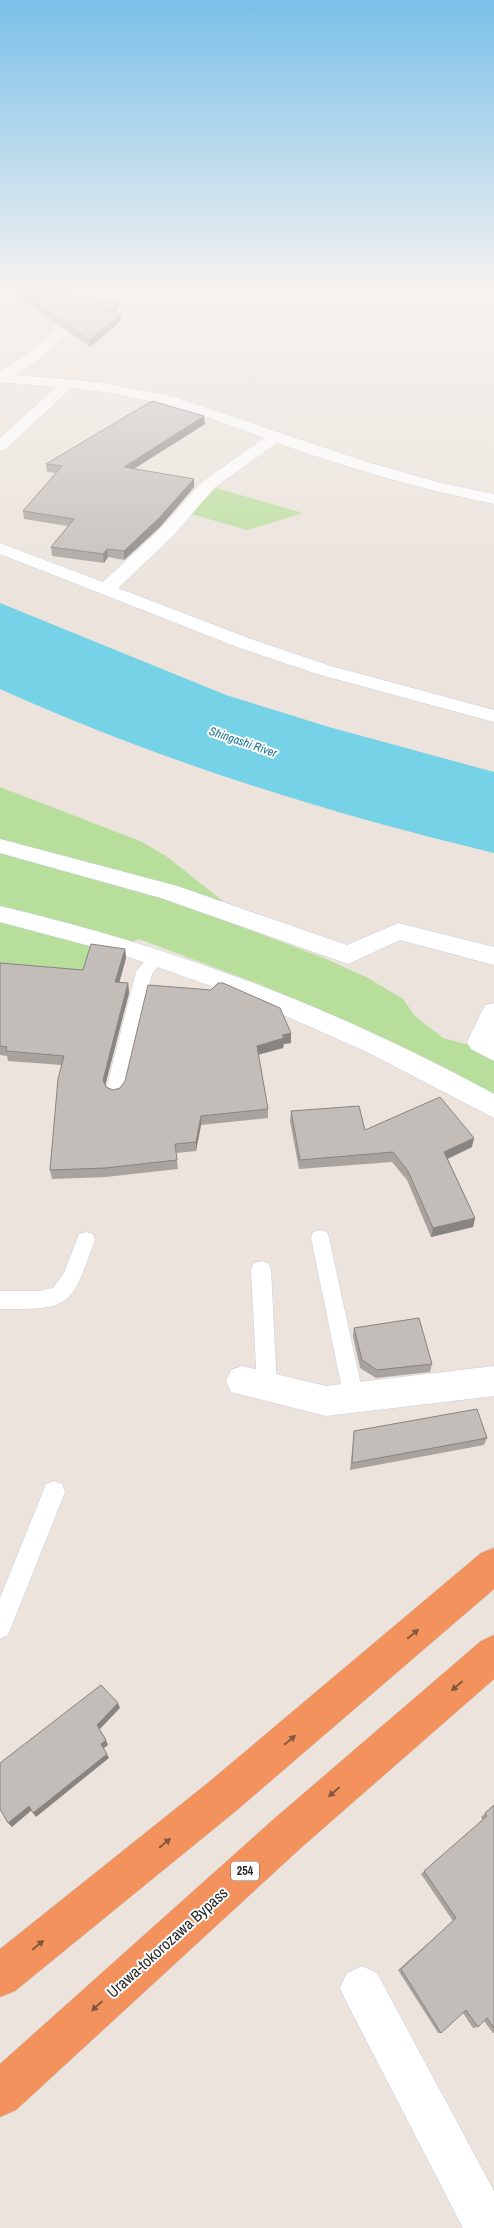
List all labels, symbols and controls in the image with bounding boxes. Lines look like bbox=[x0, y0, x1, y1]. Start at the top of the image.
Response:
water label: Shingashi River bbox=[207, 723, 280, 761]
one-way arrow bbox=[407, 1629, 420, 1640]
one-way arrow bbox=[451, 1680, 464, 1691]
one-way arrow bbox=[283, 1734, 296, 1745]
one-way arrow bbox=[329, 1786, 341, 1798]
one-way arrow bbox=[158, 1838, 171, 1849]
road number: 254 bbox=[231, 1862, 259, 1880]
street label: Urawa-tokorozawa Bypass bbox=[102, 1882, 232, 2002]
one-way arrow bbox=[31, 1940, 44, 1951]
one-way arrow bbox=[91, 2000, 103, 2012]

